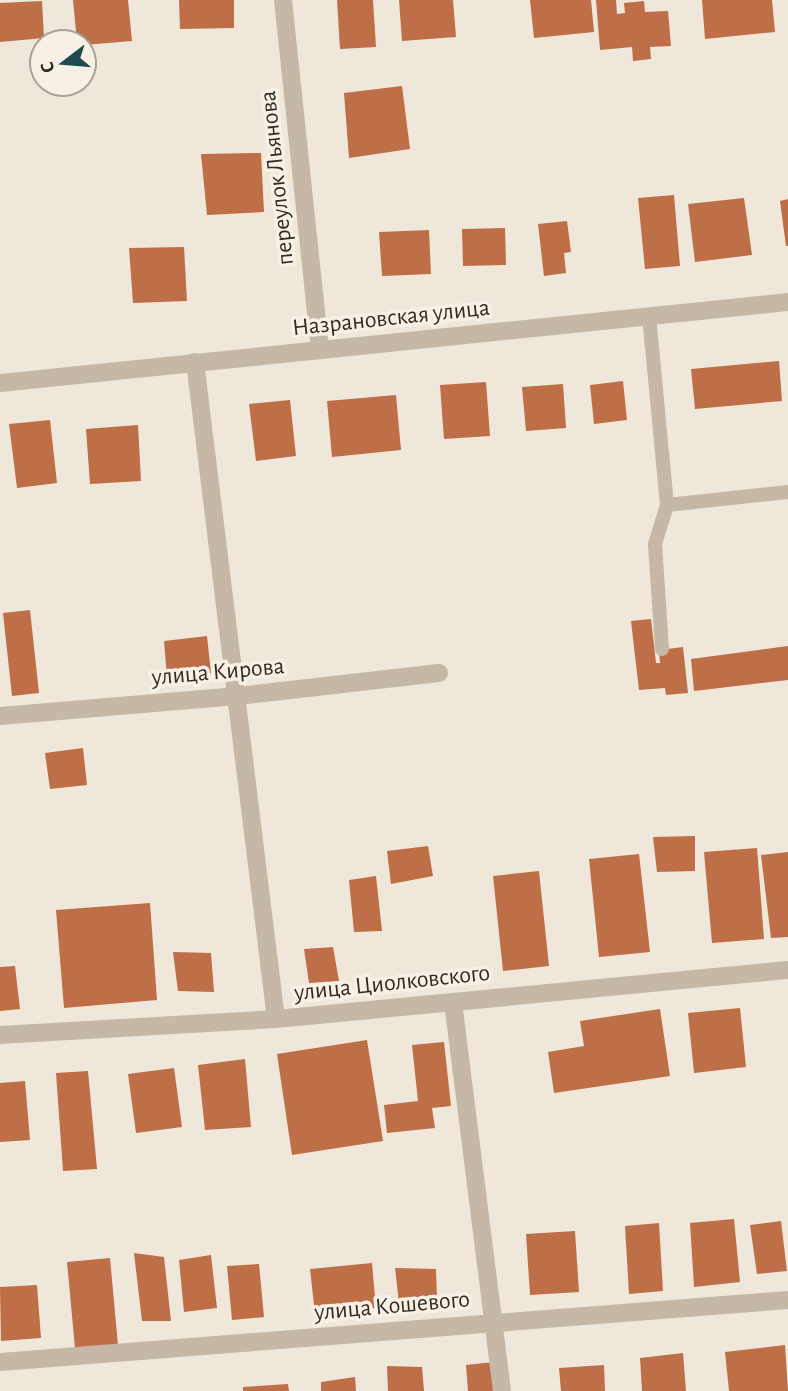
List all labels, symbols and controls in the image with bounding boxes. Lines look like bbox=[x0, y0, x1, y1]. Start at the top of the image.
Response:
north arrow bbox=[28, 28, 98, 98]
text: С bbox=[38, 60, 59, 75]
street label: переулок Льянова bbox=[256, 90, 298, 266]
street label: Назрановская улица bbox=[291, 296, 491, 340]
street label: улица Кирова bbox=[150, 654, 285, 690]
street label: улица Циолковского bbox=[292, 961, 491, 1005]
street label: улица Кошевого bbox=[312, 1287, 471, 1325]

